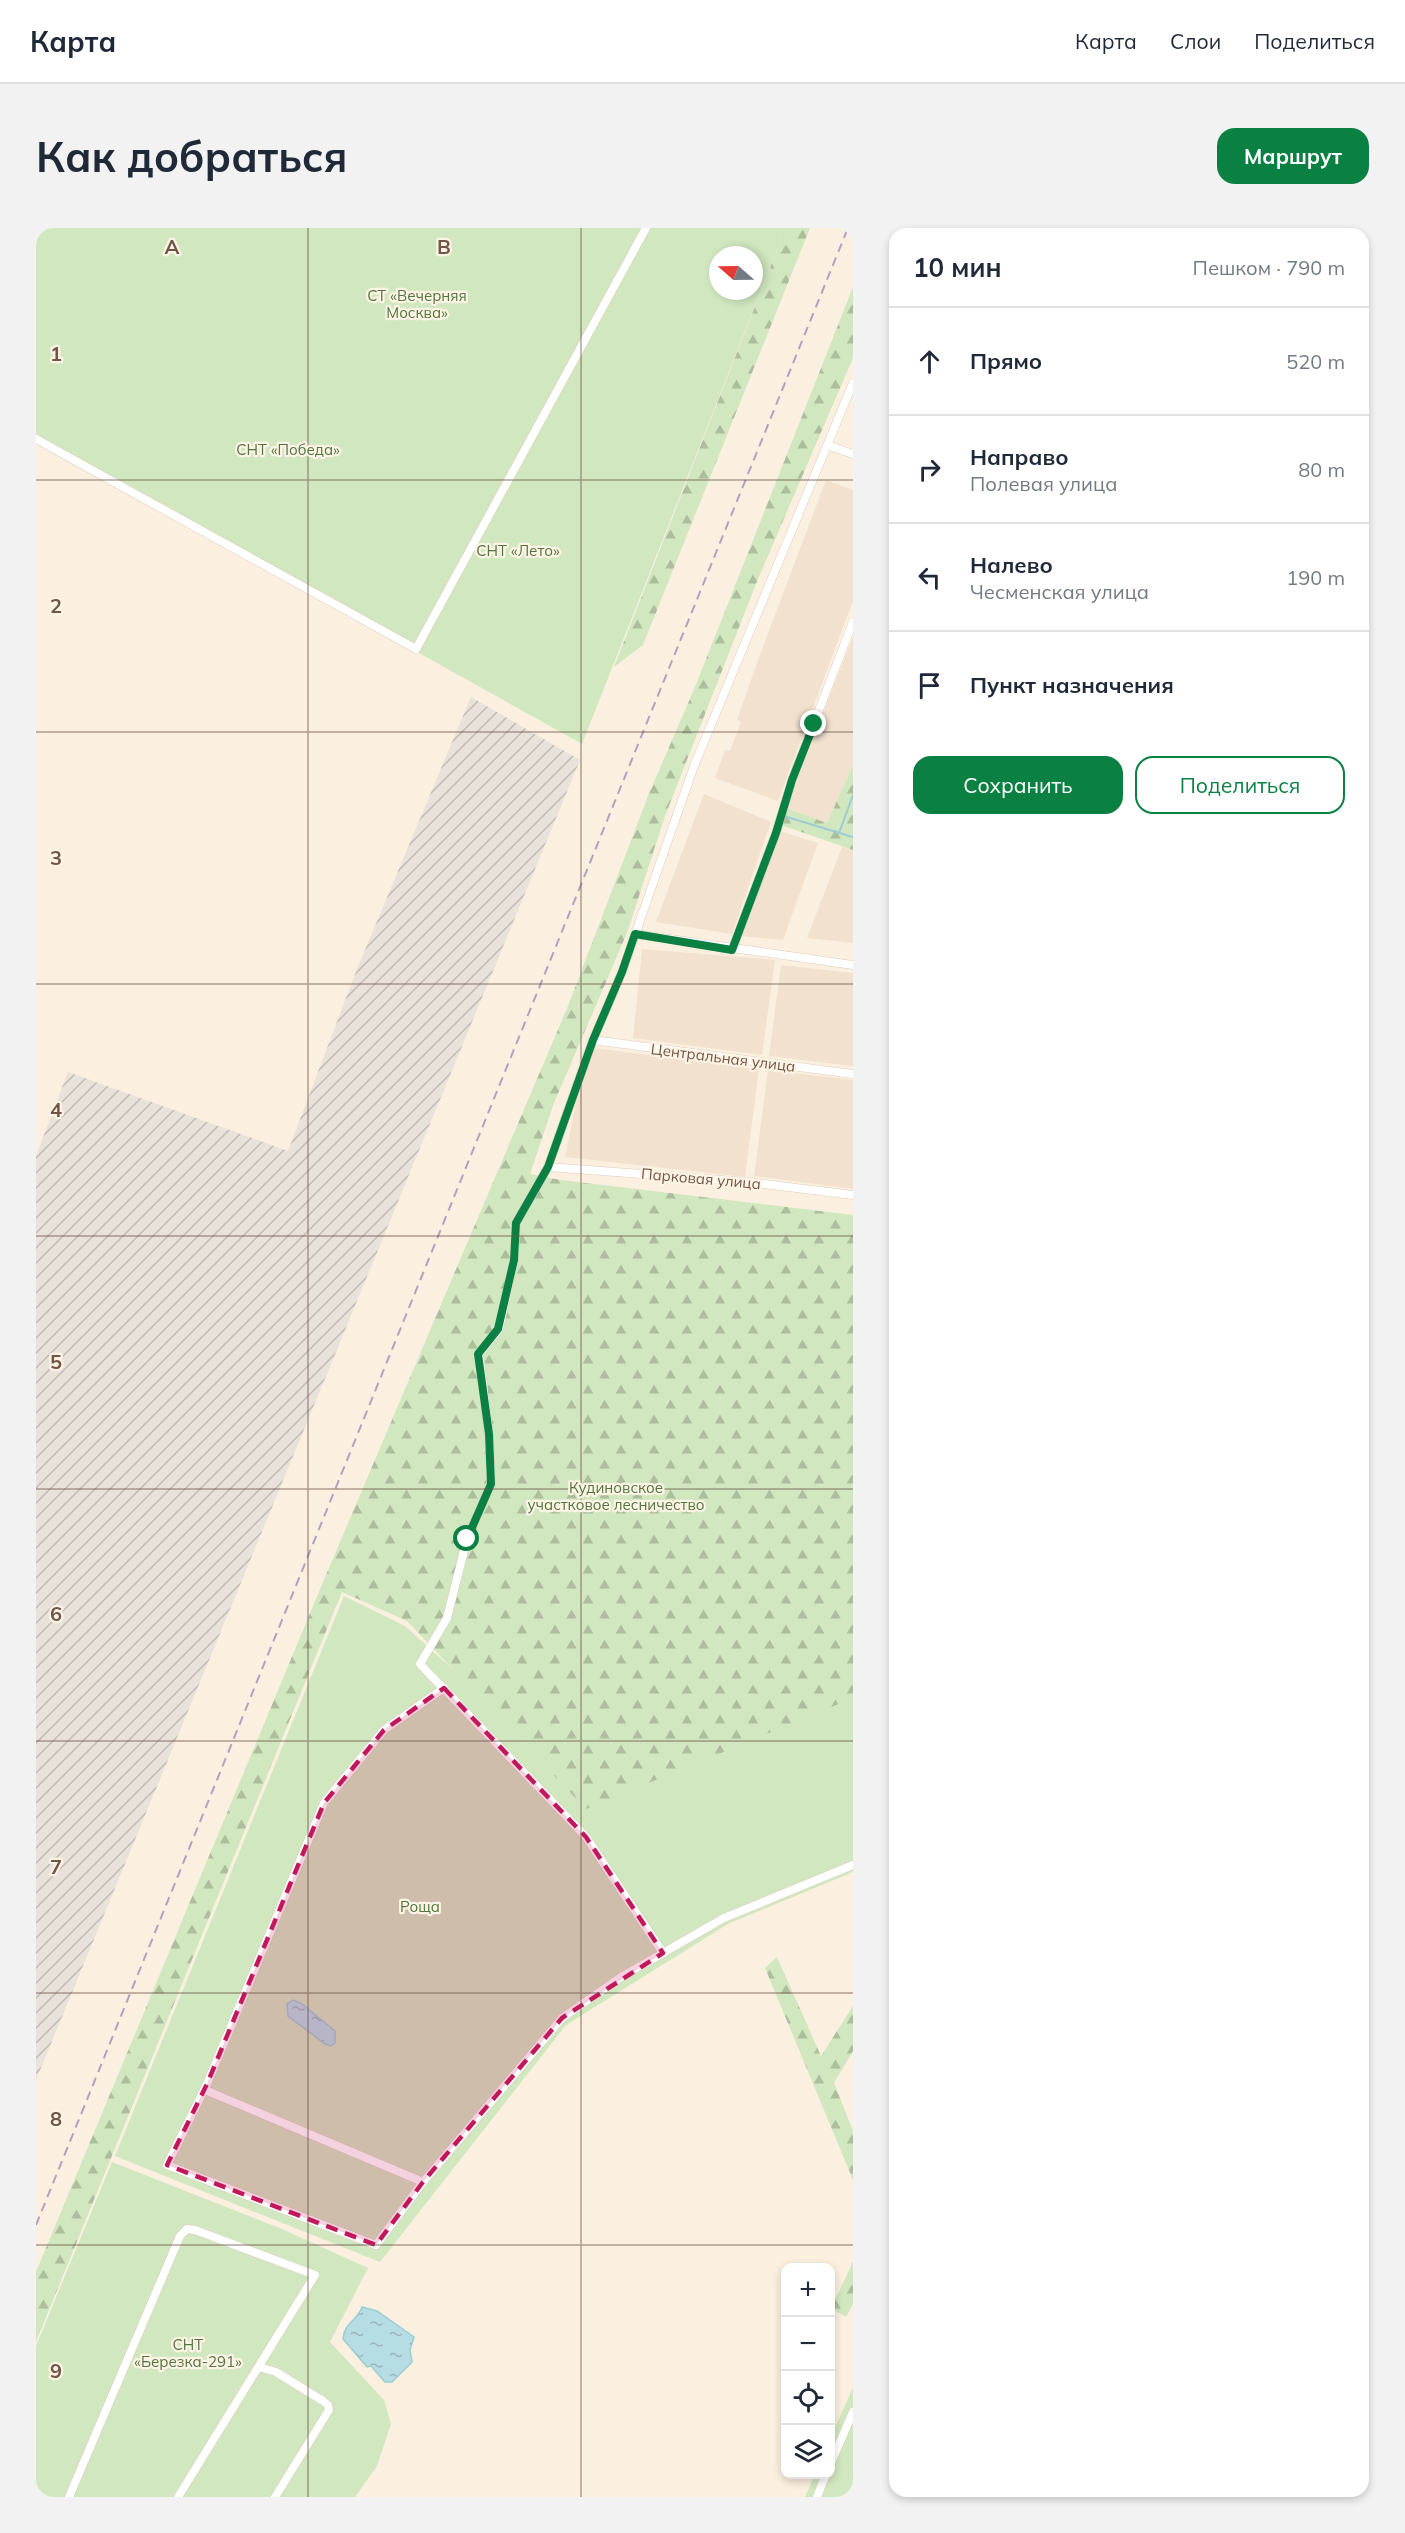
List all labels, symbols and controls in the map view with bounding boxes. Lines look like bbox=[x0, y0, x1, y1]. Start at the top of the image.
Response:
text: Карта bbox=[30, 24, 116, 59]
text: Карта bbox=[1075, 28, 1137, 54]
text: Слои bbox=[1170, 28, 1221, 54]
text: Поделиться bbox=[1254, 28, 1375, 54]
button: Маршрут bbox=[1217, 128, 1369, 184]
text: Как добраться bbox=[36, 130, 348, 183]
text: A bbox=[165, 234, 180, 259]
text: B bbox=[437, 234, 451, 259]
north arrow bbox=[709, 246, 763, 300]
text: 10 мин bbox=[913, 251, 1002, 284]
text: Пешком · 790 m bbox=[1193, 255, 1345, 280]
park label: СТ «Вечерняя Москва» bbox=[367, 286, 467, 322]
text: 1 bbox=[50, 341, 62, 366]
icon: ahead bbox=[913, 345, 946, 378]
text: Прямо bbox=[970, 347, 1042, 375]
text: 520 m bbox=[1286, 349, 1345, 374]
park label: СНТ «Победа» bbox=[236, 440, 340, 459]
text: Направо bbox=[970, 443, 1068, 471]
icon: right bbox=[913, 453, 946, 486]
text: 80 m bbox=[1298, 457, 1345, 482]
text: Полевая улица bbox=[970, 471, 1117, 496]
park label: СНТ «Лето» bbox=[476, 541, 560, 560]
text: Налево bbox=[970, 551, 1053, 579]
icon: left bbox=[913, 561, 946, 594]
text: 190 m bbox=[1286, 565, 1345, 590]
text: Чесменская улица bbox=[970, 579, 1149, 604]
text: 2 bbox=[50, 593, 62, 618]
icon: arrive bbox=[913, 669, 946, 702]
text: Пункт назначения bbox=[970, 671, 1174, 699]
route end bbox=[800, 710, 826, 736]
button: Сохранить bbox=[913, 756, 1123, 814]
button: Поделиться bbox=[1135, 756, 1345, 814]
text: 3 bbox=[50, 845, 62, 870]
street label: Центральная улица bbox=[650, 1039, 796, 1076]
text: 4 bbox=[50, 1097, 62, 1122]
street label: Парковая улица bbox=[640, 1164, 762, 1193]
text: 5 bbox=[50, 1349, 62, 1374]
park label: Кудиновское участковое лесничество bbox=[527, 1478, 705, 1514]
route start bbox=[453, 1525, 479, 1551]
text: 6 bbox=[50, 1601, 62, 1626]
text: 7 bbox=[50, 1854, 62, 1879]
park label: Роща bbox=[400, 1897, 440, 1916]
text: 8 bbox=[50, 2106, 62, 2131]
map controls bbox=[781, 2263, 835, 2479]
button: + bbox=[781, 2263, 835, 2317]
button: − bbox=[781, 2317, 835, 2371]
park label: СНТ «Березка-291» bbox=[134, 2335, 242, 2371]
text: 9 bbox=[50, 2358, 62, 2383]
button: locate bbox=[781, 2371, 835, 2425]
button: layers bbox=[781, 2425, 835, 2479]

